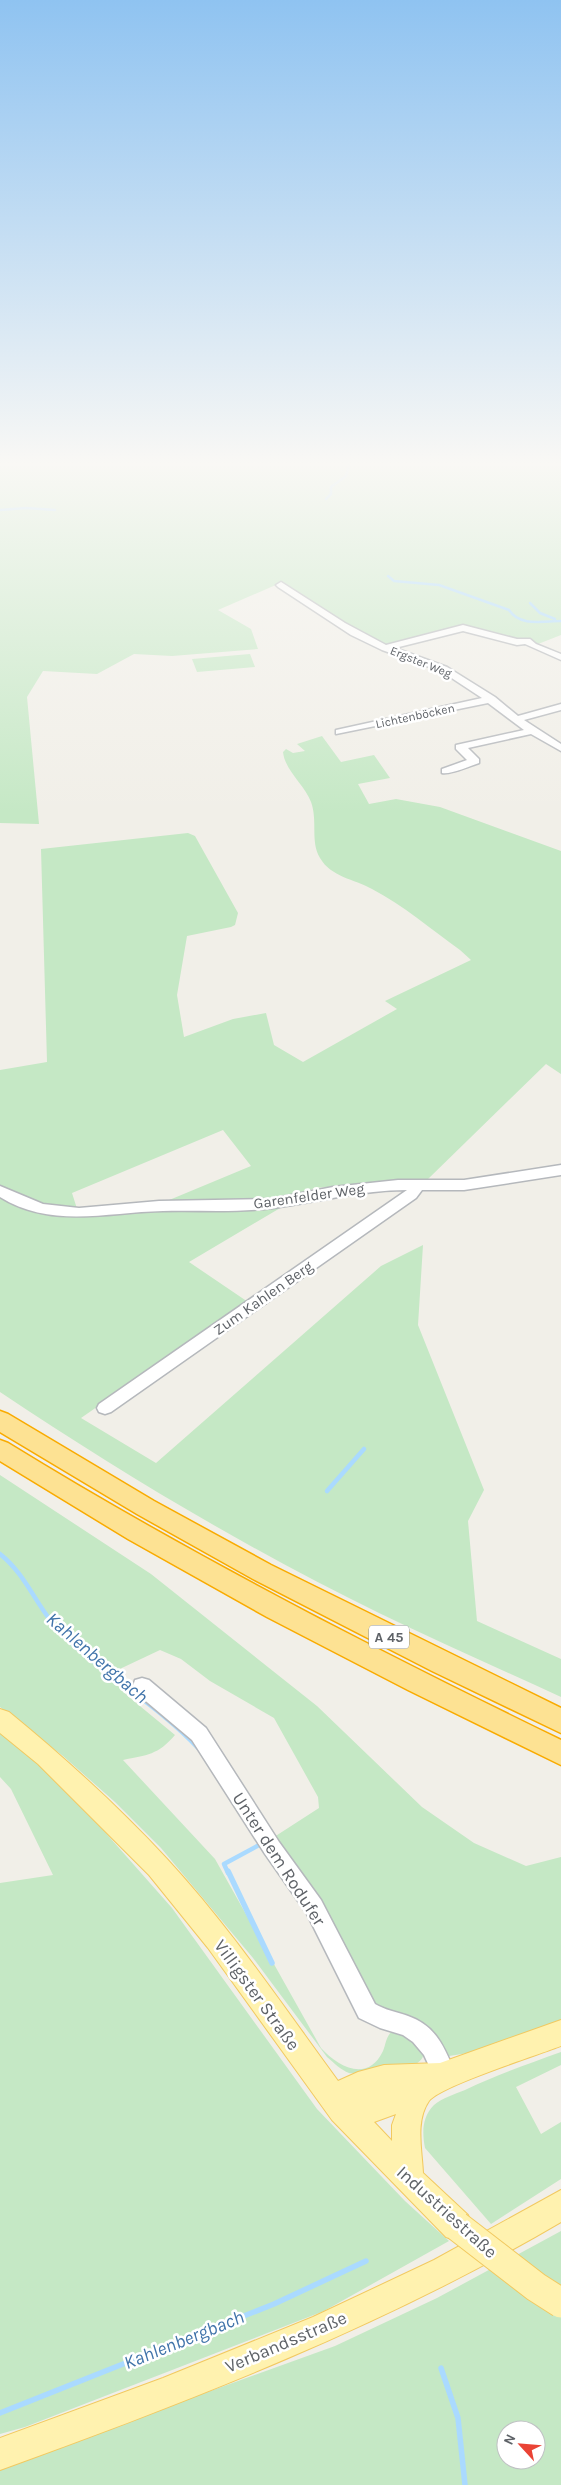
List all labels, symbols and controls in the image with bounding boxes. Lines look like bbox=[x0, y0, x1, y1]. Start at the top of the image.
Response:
street label: Ergster Weg bbox=[388, 643, 454, 681]
street label: Lichtenböcken bbox=[374, 701, 456, 731]
street label: Garenfelder Weg bbox=[252, 1179, 366, 1213]
street label: Zum Kahlen Berg bbox=[210, 1257, 317, 1339]
water label: Kahlenbergbach bbox=[42, 1608, 152, 1708]
road number: A 45 bbox=[369, 1625, 409, 1648]
street label: Unter dem Rodufer bbox=[228, 1788, 331, 1930]
street label: Villigster Straße bbox=[209, 1935, 305, 2055]
street label: Industriestraße bbox=[392, 2161, 502, 2263]
water label: Kahlenbergbach bbox=[121, 2306, 247, 2374]
street label: Verbandsstraße bbox=[222, 2307, 350, 2377]
north arrow bbox=[496, 2420, 546, 2470]
text: N bbox=[500, 2431, 520, 2448]

